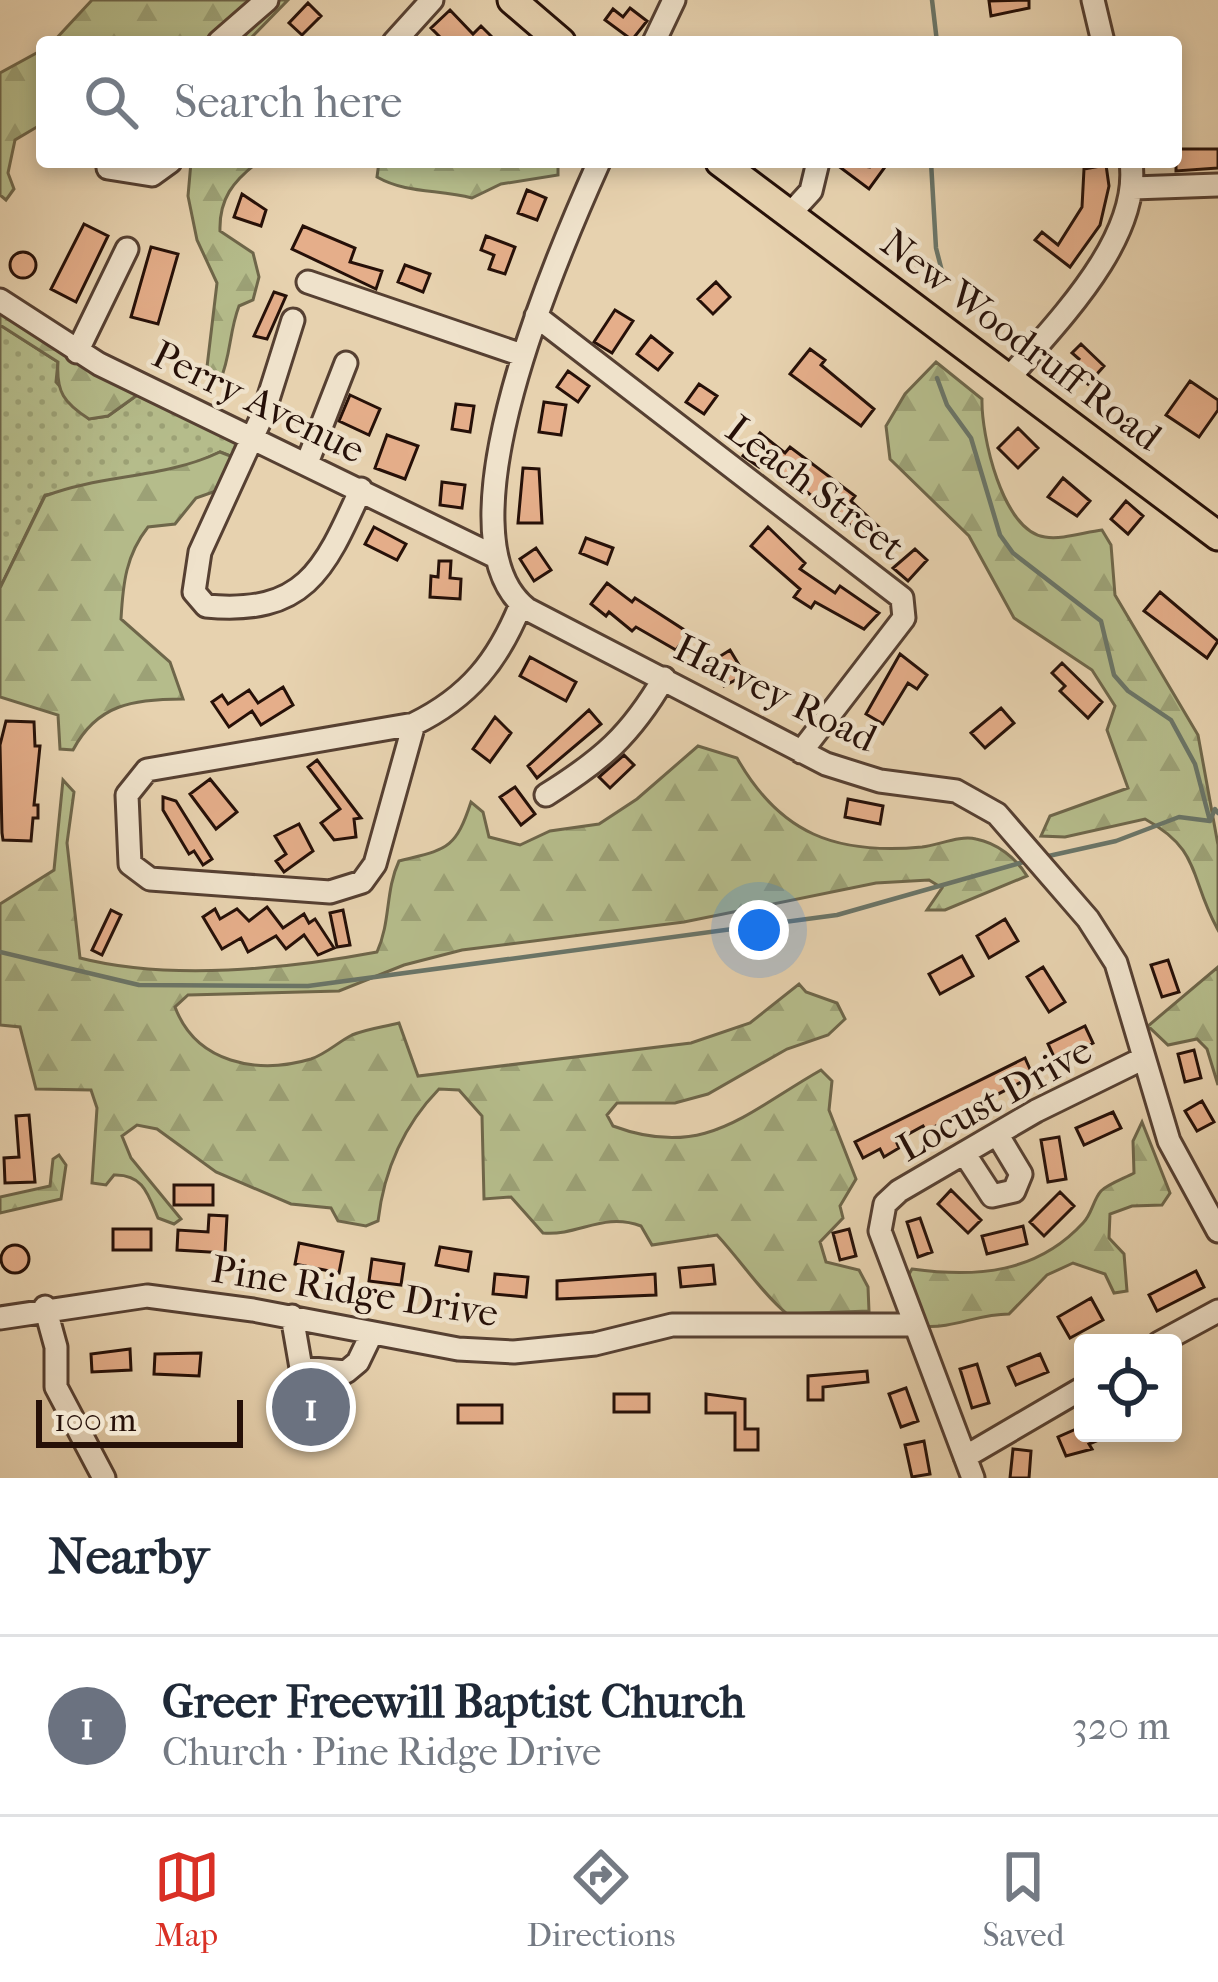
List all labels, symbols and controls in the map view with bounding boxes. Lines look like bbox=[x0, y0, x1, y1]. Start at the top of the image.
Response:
search box bbox=[36, 36, 1182, 168]
icon: search bbox=[78, 69, 144, 135]
text: Search here bbox=[174, 76, 402, 129]
street label: New Woodruff Road bbox=[872, 220, 1171, 461]
street label: Perry Avenue bbox=[145, 331, 372, 473]
street label: Leach Street bbox=[717, 406, 914, 570]
street label: Harvey Road bbox=[667, 624, 885, 762]
your location bbox=[729, 900, 789, 960]
street label: Locust Drive bbox=[889, 1027, 1100, 1171]
street label: Pine Ridge Drive bbox=[208, 1246, 501, 1336]
map controls bbox=[1074, 1334, 1182, 1442]
button: locate bbox=[1074, 1334, 1182, 1442]
pin: 1 bbox=[272, 1362, 350, 1452]
scale bar bbox=[36, 1394, 243, 1447]
text: 100 m bbox=[54, 1401, 137, 1440]
text: Nearby bbox=[48, 1526, 209, 1586]
text: Greer Freewill Baptist Church bbox=[162, 1676, 745, 1729]
text: 1 bbox=[80, 1703, 94, 1749]
text: 320 m bbox=[1072, 1703, 1170, 1749]
text: Church · Pine Ridge Drive bbox=[162, 1729, 601, 1775]
tab: Map bbox=[154, 1844, 220, 1955]
tab: Directions bbox=[527, 1844, 675, 1955]
tab: Saved bbox=[983, 1844, 1064, 1955]

